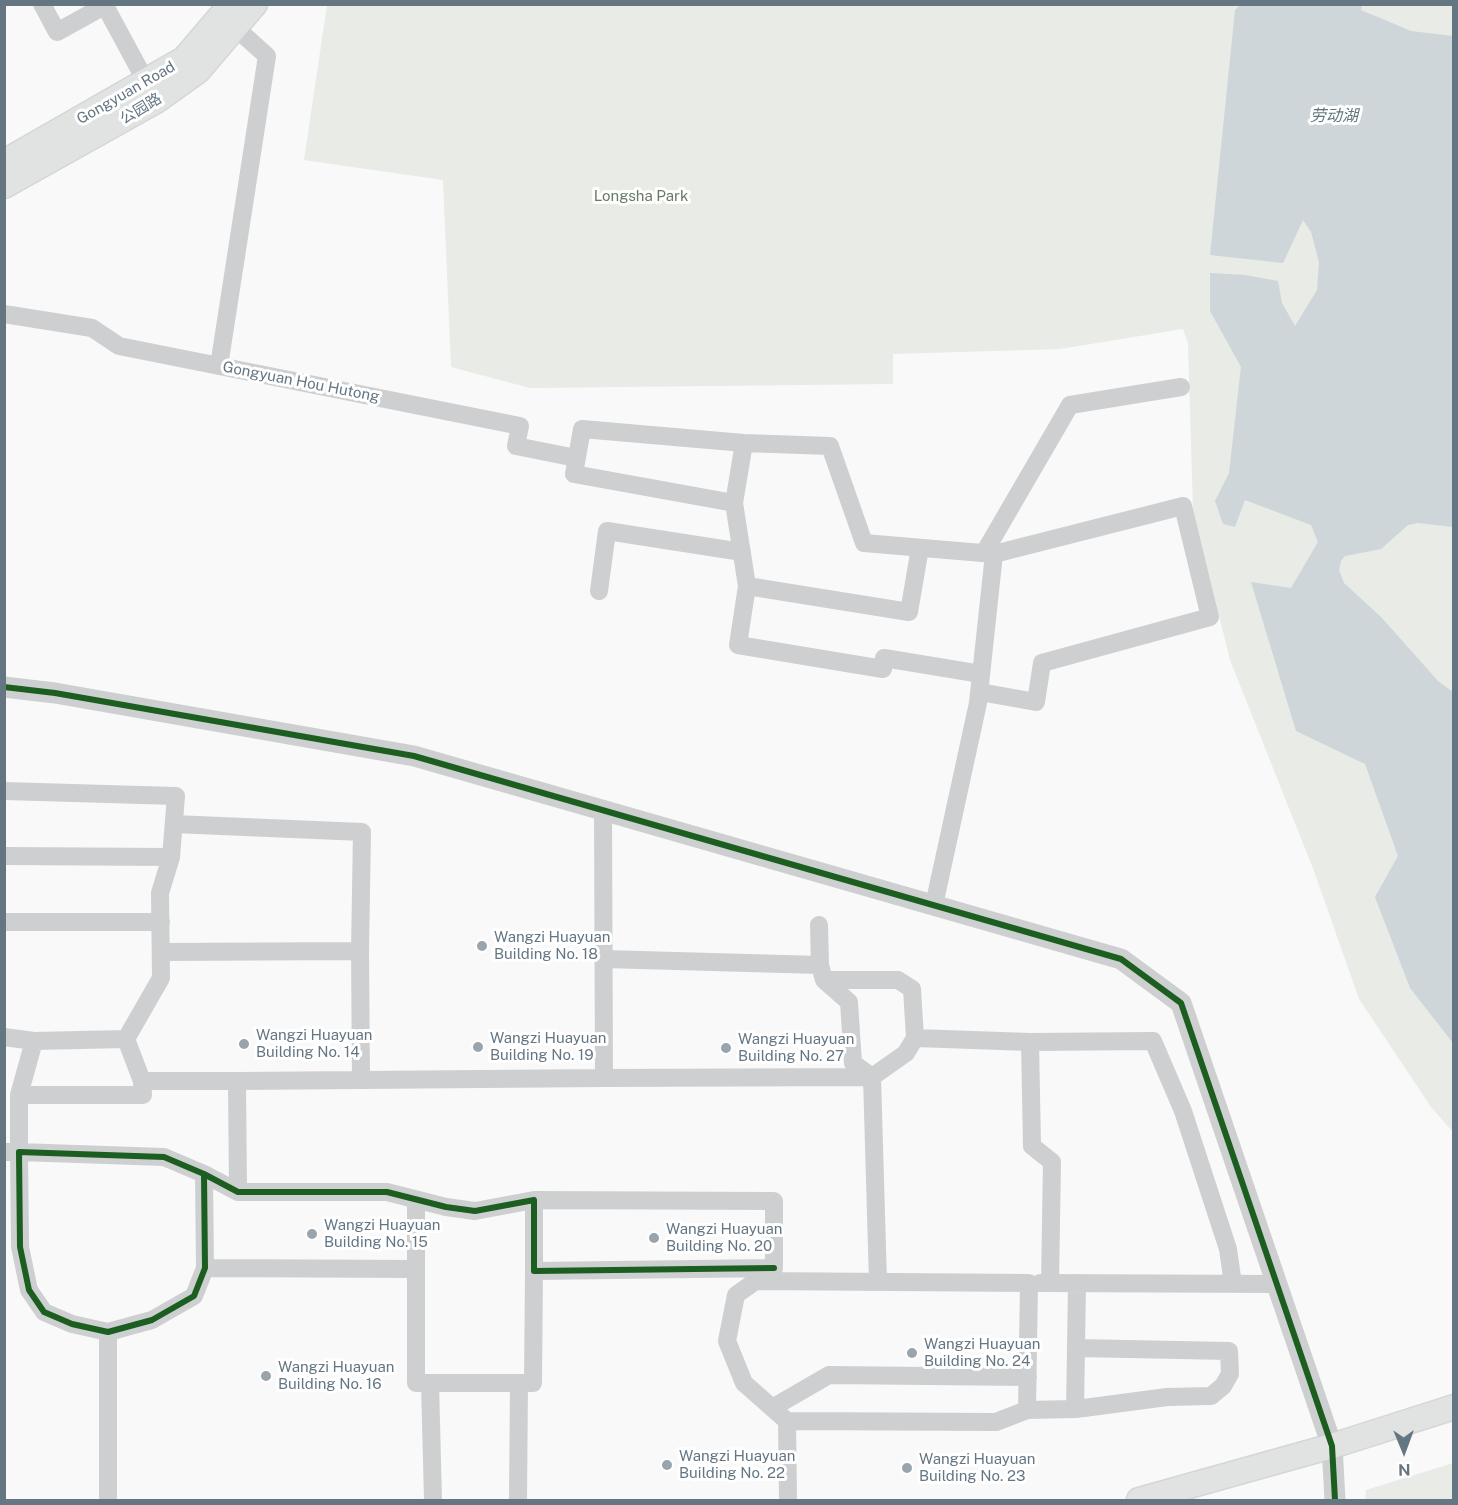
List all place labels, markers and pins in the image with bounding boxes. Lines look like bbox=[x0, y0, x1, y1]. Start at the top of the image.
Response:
place label: Wangzi Huayuan Building No. 18 bbox=[494, 928, 610, 963]
marker: Wangzi Huayuan Building No. 18 bbox=[475, 939, 489, 953]
place label: Wangzi Huayuan Building No. 14 bbox=[256, 1026, 372, 1061]
place label: Wangzi Huayuan Building No. 19 bbox=[490, 1029, 606, 1064]
place label: Wangzi Huayuan Building No. 27 bbox=[738, 1030, 854, 1065]
marker: Wangzi Huayuan Building No. 14 bbox=[237, 1037, 251, 1051]
marker: Wangzi Huayuan Building No. 19 bbox=[471, 1040, 485, 1054]
marker: Wangzi Huayuan Building No. 27 bbox=[719, 1041, 733, 1055]
place label: Wangzi Huayuan Building No. 15 bbox=[324, 1216, 440, 1251]
place label: Wangzi Huayuan Building No. 20 bbox=[666, 1220, 782, 1255]
marker: Wangzi Huayuan Building No. 15 bbox=[305, 1227, 319, 1241]
marker: Wangzi Huayuan Building No. 20 bbox=[647, 1231, 661, 1245]
place label: Wangzi Huayuan Building No. 24 bbox=[924, 1335, 1040, 1370]
marker: Wangzi Huayuan Building No. 24 bbox=[905, 1346, 919, 1360]
place label: Wangzi Huayuan Building No. 16 bbox=[278, 1358, 394, 1393]
marker: Wangzi Huayuan Building No. 16 bbox=[259, 1369, 273, 1383]
place label: Wangzi Huayuan Building No. 22 bbox=[679, 1447, 795, 1482]
place label: Wangzi Huayuan Building No. 23 bbox=[919, 1450, 1035, 1485]
marker: Wangzi Huayuan Building No. 22 bbox=[660, 1458, 674, 1472]
marker: Wangzi Huayuan Building No. 23 bbox=[900, 1461, 914, 1475]

